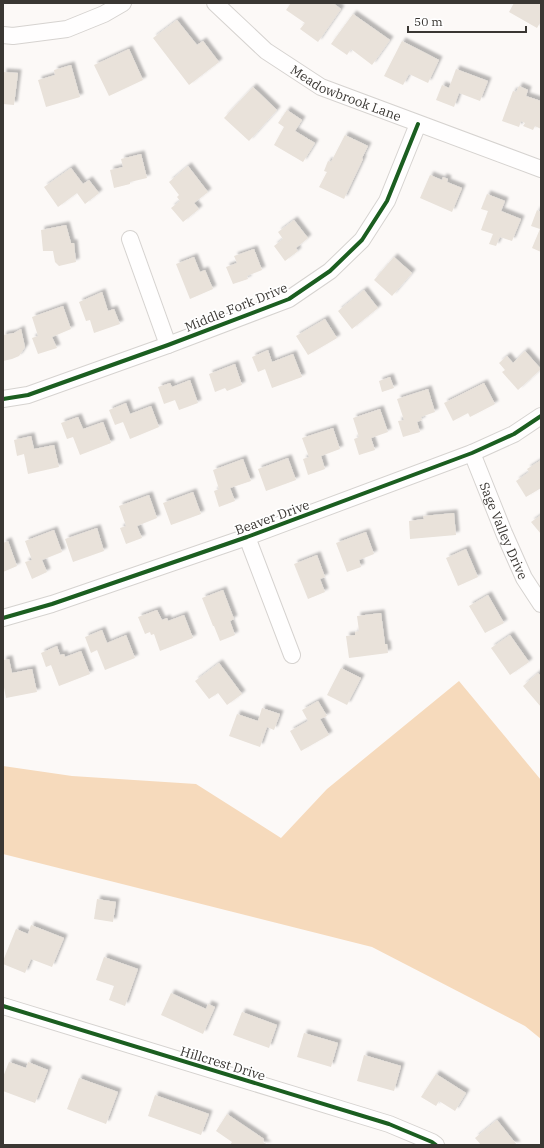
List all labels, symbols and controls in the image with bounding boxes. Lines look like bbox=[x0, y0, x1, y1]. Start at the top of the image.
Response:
scale bar bbox=[408, 8, 526, 34]
text: 50 m bbox=[414, 14, 443, 29]
street label: Meadowbrook Lane bbox=[287, 61, 404, 125]
street label: Middle Fork Drive bbox=[182, 279, 290, 336]
street label: Sage Valley Drive bbox=[475, 480, 532, 582]
street label: Beaver Drive bbox=[233, 496, 312, 539]
street label: Hillcrest Drive bbox=[178, 1042, 268, 1085]

